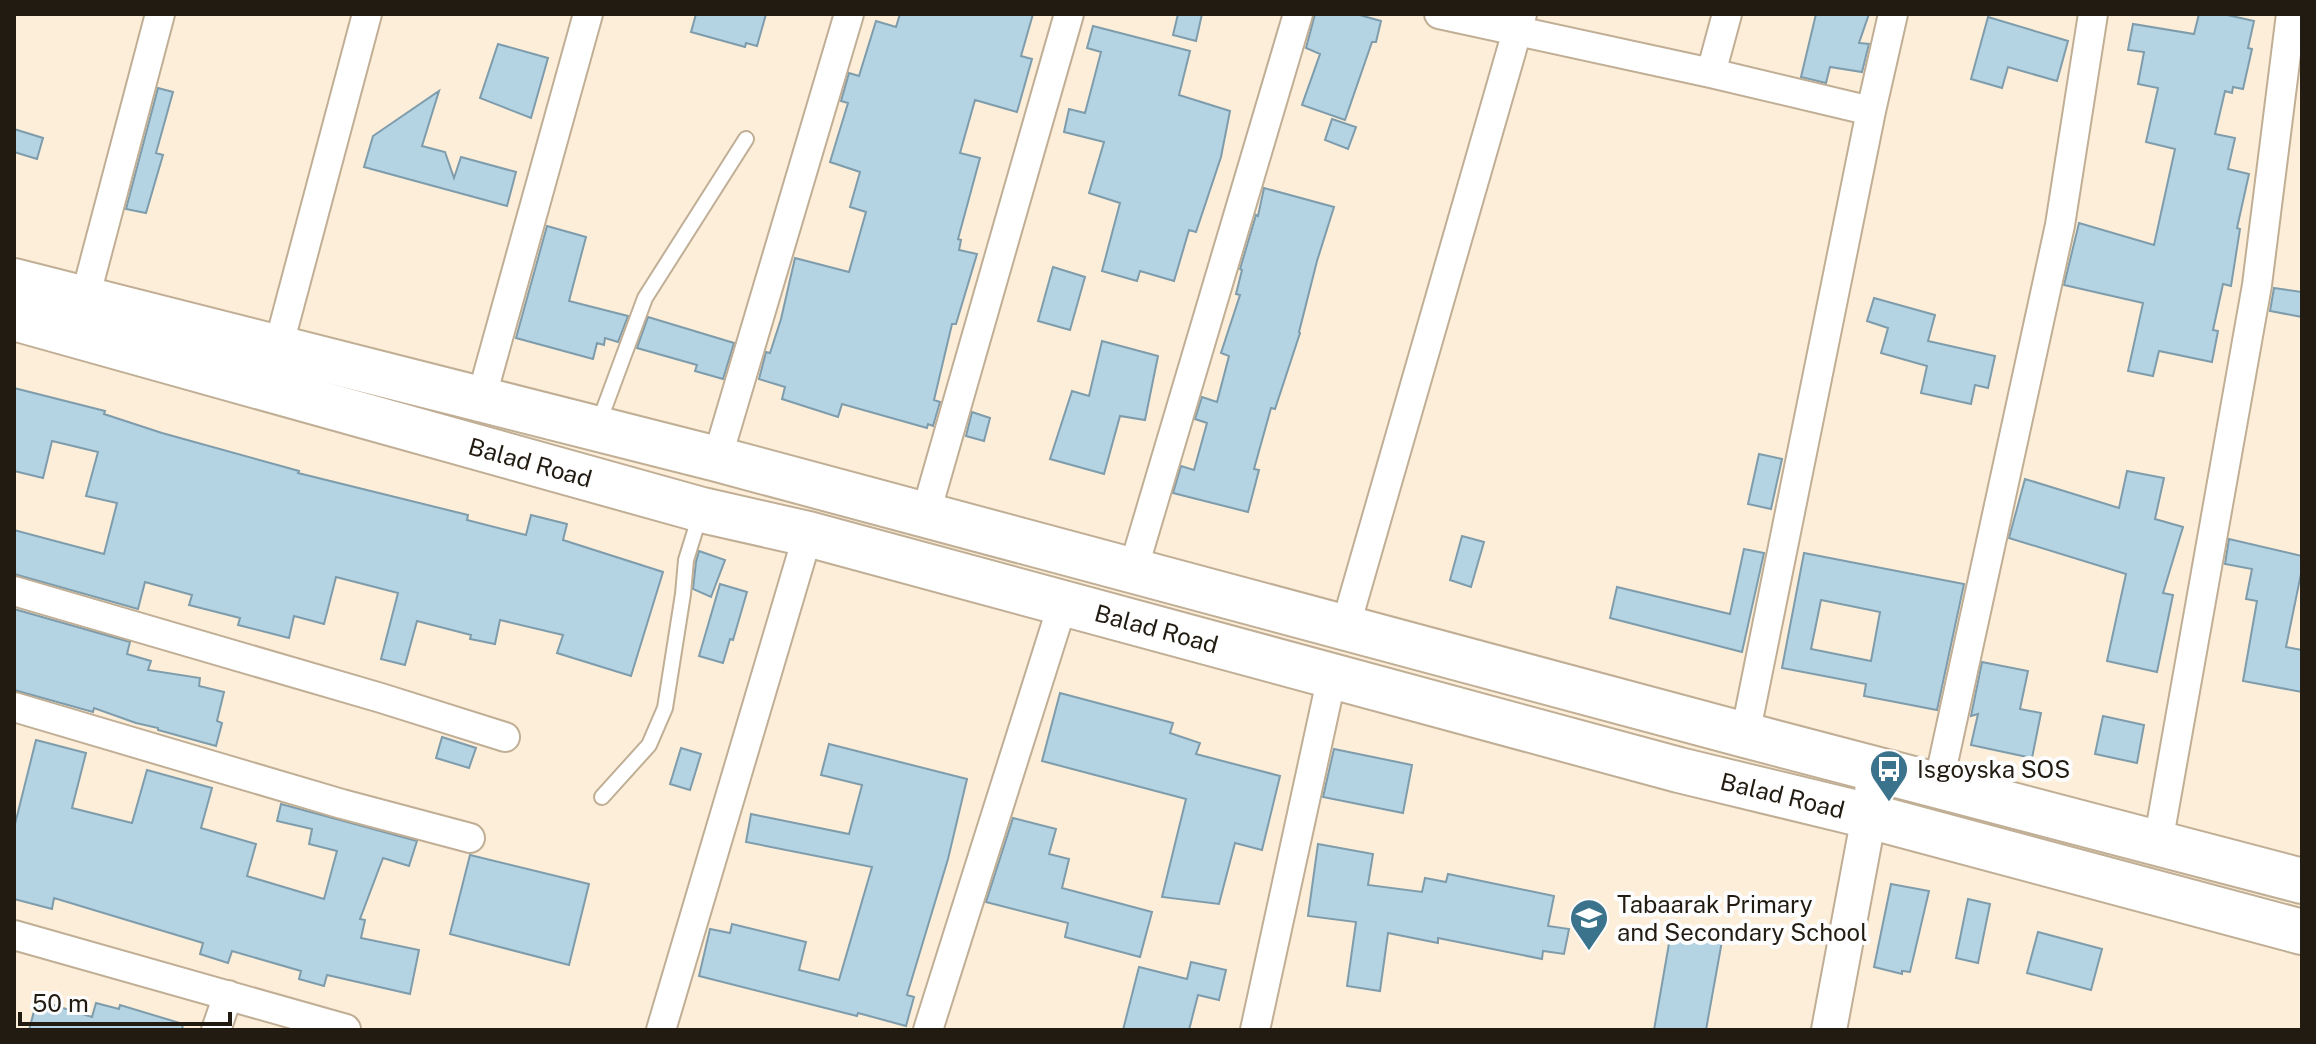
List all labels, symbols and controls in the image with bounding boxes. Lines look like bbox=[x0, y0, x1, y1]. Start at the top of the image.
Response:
street label: Balad Road bbox=[465, 432, 595, 493]
street label: Balad Road bbox=[1092, 598, 1221, 659]
bus stop icon: Isgoyska SOS bbox=[1868, 748, 1910, 803]
place label: Isgoyska SOS bbox=[1917, 755, 2070, 783]
street label: Balad Road bbox=[1718, 767, 1848, 824]
place label: Tabaarak Primary and Secondary School bbox=[1617, 890, 1867, 946]
school or university icon: Tabaarak Primary and Secondary School bbox=[1568, 897, 1610, 952]
scale bar bbox=[20, 976, 230, 1026]
text: 50 m bbox=[32, 989, 89, 1017]

